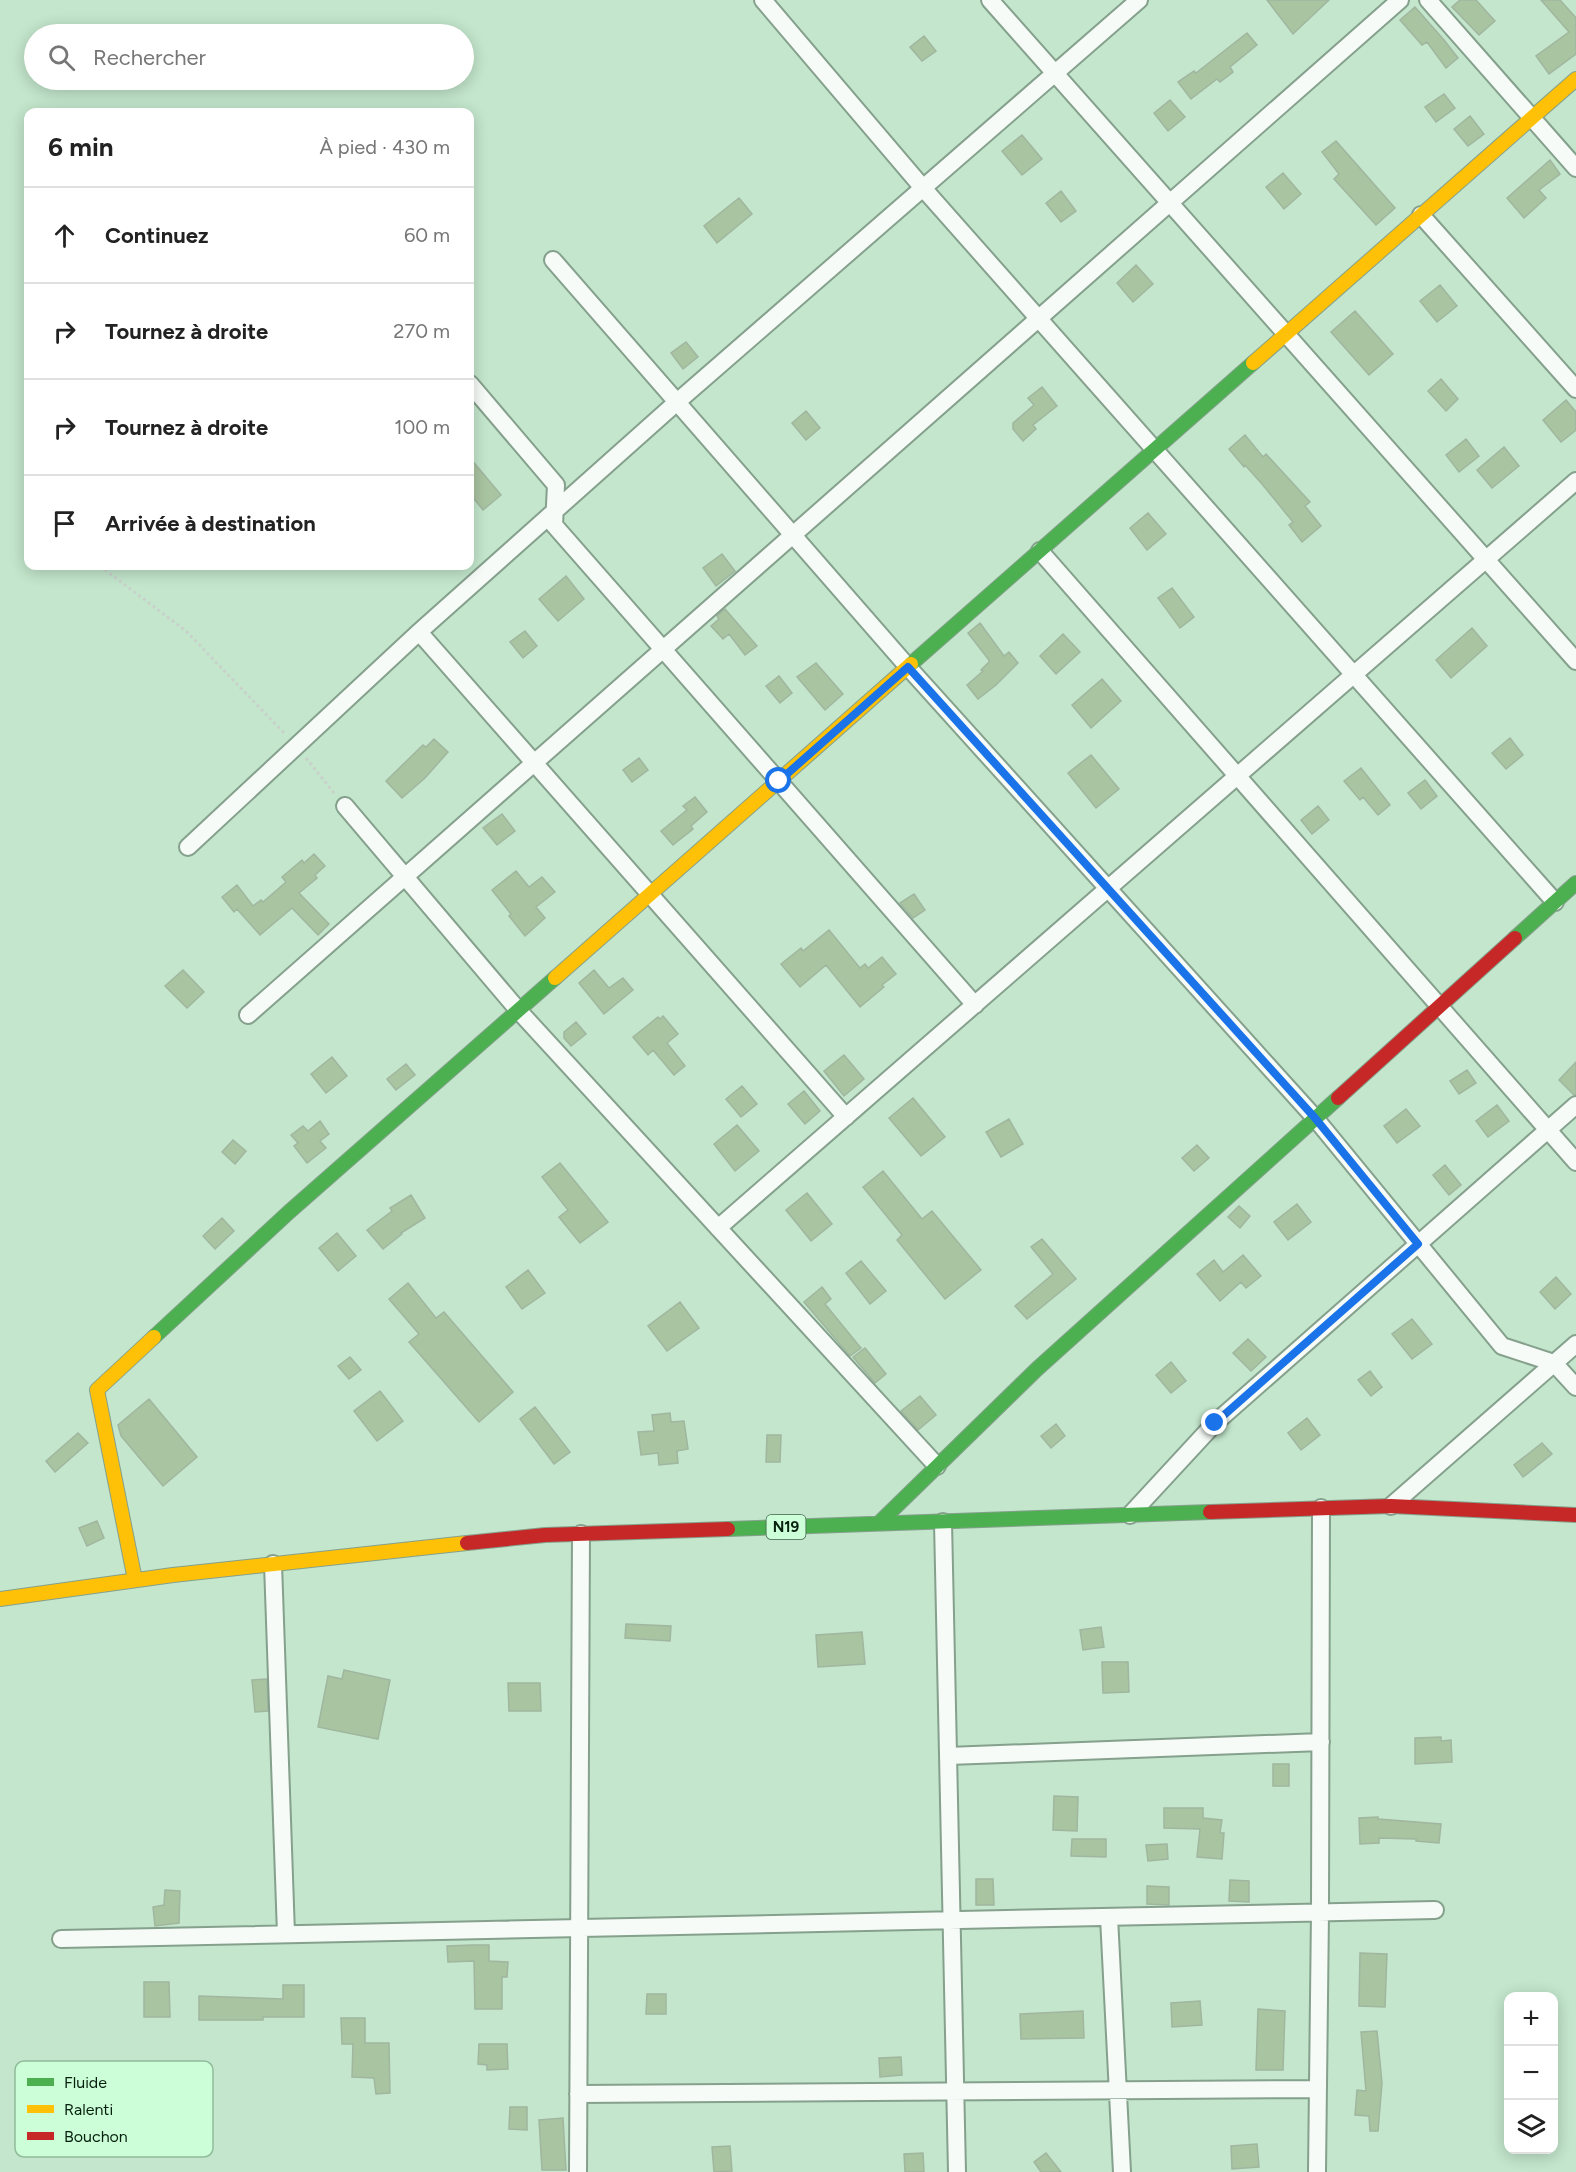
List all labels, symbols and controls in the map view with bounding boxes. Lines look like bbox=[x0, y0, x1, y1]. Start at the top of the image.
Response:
search box bbox=[24, 24, 474, 90]
icon: search bbox=[45, 41, 78, 74]
text: Rechercher bbox=[93, 44, 206, 71]
text: 6 min bbox=[48, 131, 114, 163]
text: À pied · 430 m bbox=[319, 135, 450, 159]
icon: ahead bbox=[48, 219, 81, 252]
text: Continuez bbox=[105, 222, 209, 249]
text: 60 m bbox=[404, 223, 450, 247]
icon: right bbox=[48, 315, 81, 348]
text: Tournez à droite bbox=[105, 318, 268, 345]
text: 270 m bbox=[393, 319, 450, 343]
icon: right bbox=[48, 411, 81, 444]
text: Tournez à droite bbox=[105, 414, 268, 441]
text: 100 m bbox=[394, 415, 450, 439]
icon: arrive bbox=[48, 507, 81, 540]
text: Arrivée à destination bbox=[105, 510, 316, 537]
route start bbox=[765, 767, 791, 793]
route end bbox=[1201, 1409, 1227, 1435]
road number: N19 bbox=[766, 1515, 806, 1539]
map controls bbox=[1504, 1992, 1558, 2154]
button: + bbox=[1504, 1992, 1558, 2046]
button: − bbox=[1504, 2046, 1558, 2100]
legend bbox=[15, 2061, 213, 2157]
text: Fluide bbox=[64, 2073, 107, 2092]
text: Ralenti bbox=[64, 2100, 113, 2119]
button: layers bbox=[1504, 2100, 1558, 2154]
text: Bouchon bbox=[64, 2127, 128, 2146]

